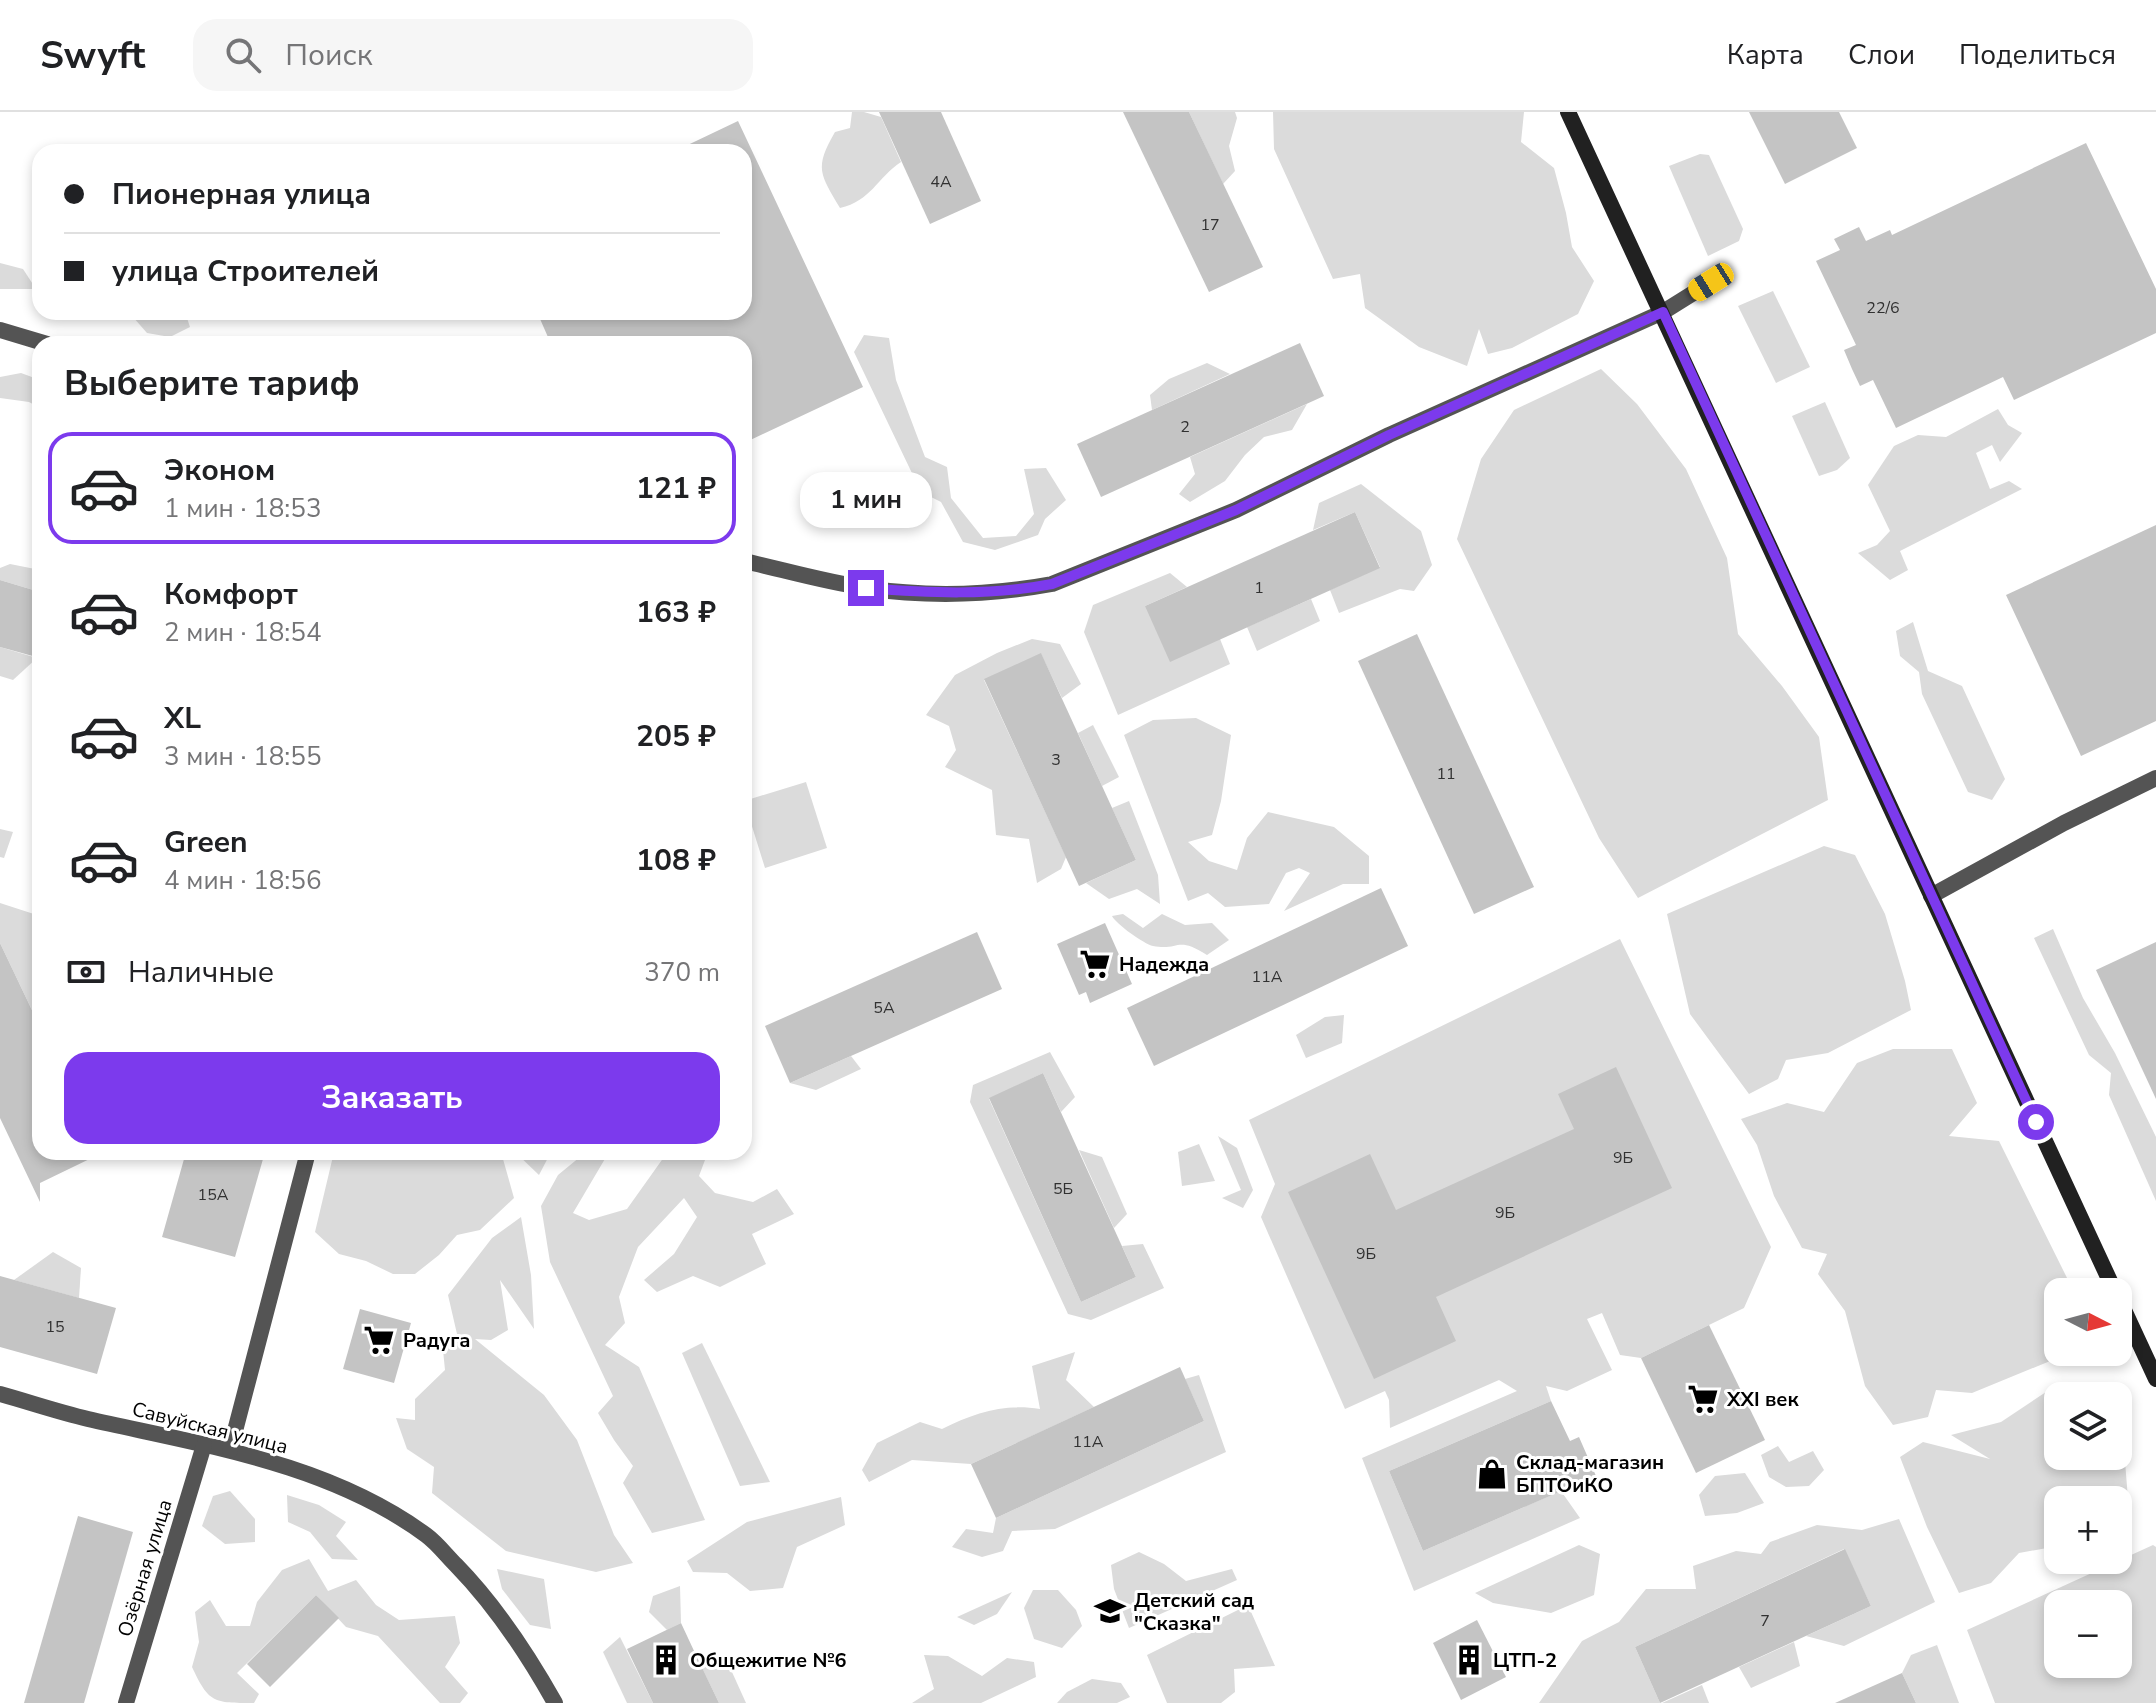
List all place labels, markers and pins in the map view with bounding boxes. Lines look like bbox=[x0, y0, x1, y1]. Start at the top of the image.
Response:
supermarket icon: Надежда bbox=[1078, 947, 1112, 981]
place label: Надежда bbox=[1119, 951, 1209, 978]
supermarket icon: Радуга bbox=[362, 1323, 396, 1357]
place label: Радуга bbox=[403, 1327, 471, 1354]
supermarket icon: XXI век bbox=[1686, 1382, 1720, 1416]
place label: XXI век bbox=[1726, 1386, 1799, 1413]
place label: Склад-магазин БПТОиКО bbox=[1516, 1449, 1664, 1499]
shop icon: Склад-магазин БПТОиКО bbox=[1475, 1457, 1509, 1491]
place label: Детский сад "Сказка" bbox=[1134, 1587, 1254, 1637]
school or university icon: Детский сад "Сказка" bbox=[1093, 1594, 1127, 1628]
building icon: Общежитие №6 bbox=[649, 1643, 683, 1677]
building icon: ЦТП-2 bbox=[1452, 1643, 1486, 1677]
place label: Общежитие №6 bbox=[690, 1647, 847, 1674]
place label: ЦТП-2 bbox=[1493, 1647, 1557, 1674]

